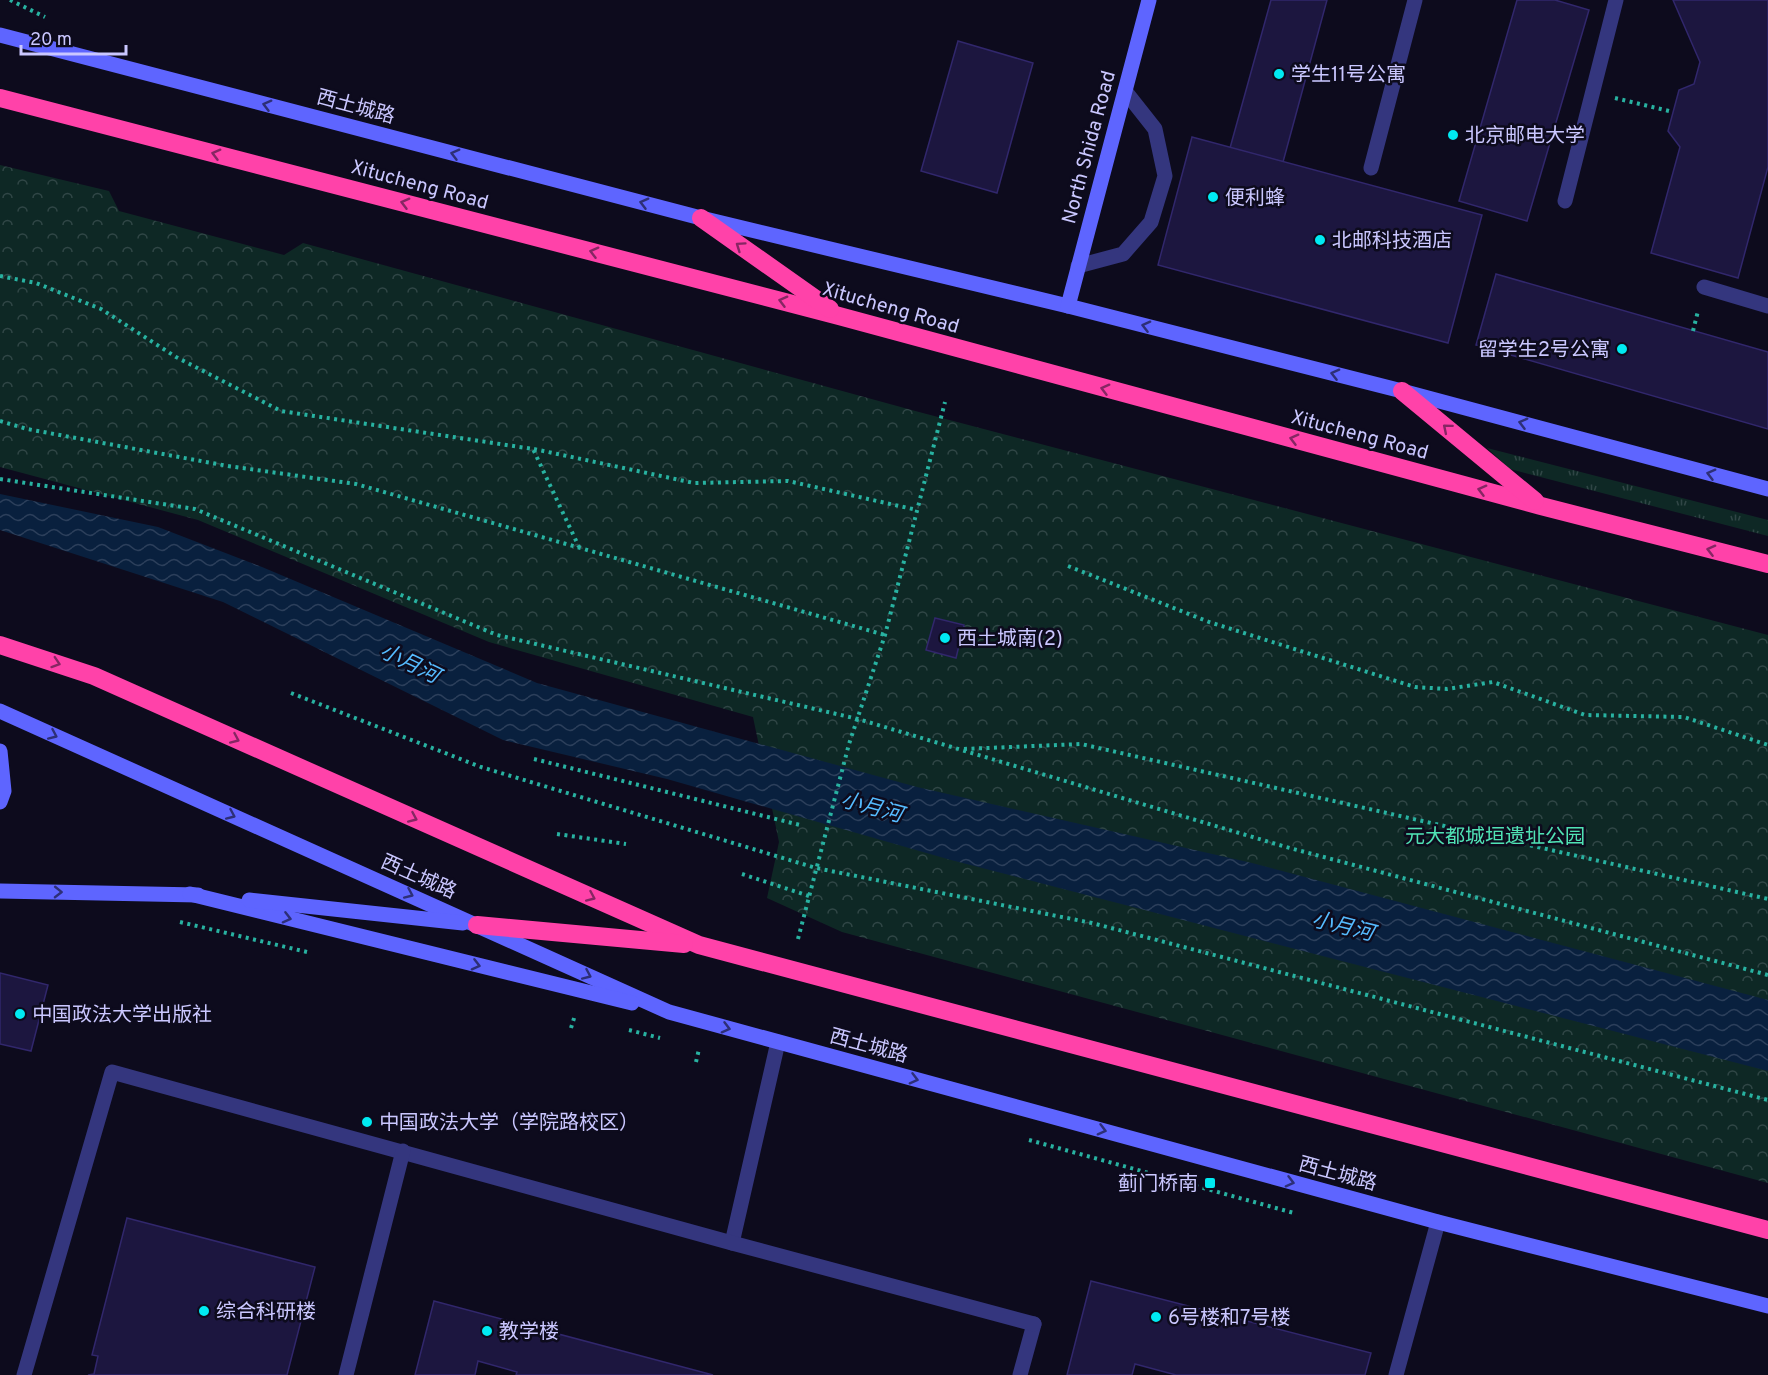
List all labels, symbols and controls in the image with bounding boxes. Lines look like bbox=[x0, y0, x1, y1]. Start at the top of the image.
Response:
scale bar bbox=[21, 18, 126, 56]
text: 20 m bbox=[30, 29, 72, 52]
place label: 学生11号公寓 bbox=[1291, 63, 1406, 89]
marker: 学生11号公寓 bbox=[1272, 67, 1286, 81]
street label: North Shida Road bbox=[1057, 68, 1123, 227]
street label: 西土城路 bbox=[313, 85, 397, 131]
one-way arrow bbox=[262, 100, 273, 112]
place label: 北京邮电大学 bbox=[1465, 124, 1585, 150]
marker: 北京邮电大学 bbox=[1446, 128, 1460, 142]
one-way arrow bbox=[212, 149, 222, 162]
one-way arrow bbox=[451, 149, 461, 162]
street label: Xitucheng Road bbox=[348, 155, 491, 217]
place label: 便利蜂 bbox=[1225, 186, 1285, 212]
marker: 便利蜂 bbox=[1206, 190, 1220, 204]
one-way arrow bbox=[400, 198, 411, 210]
one-way arrow bbox=[639, 198, 649, 211]
place label: 北邮科技酒店 bbox=[1332, 229, 1452, 255]
marker: 北邮科技酒店 bbox=[1313, 233, 1327, 247]
one-way arrow bbox=[735, 242, 746, 253]
one-way arrow bbox=[589, 247, 600, 259]
street label: Xitucheng Road bbox=[819, 277, 962, 341]
one-way arrow bbox=[778, 296, 788, 308]
one-way arrow bbox=[1141, 320, 1151, 333]
place label: 留学生2号公寓 bbox=[1478, 338, 1610, 364]
marker: 留学生2号公寓 bbox=[1615, 342, 1629, 356]
one-way arrow bbox=[1330, 368, 1340, 381]
one-way arrow bbox=[1100, 384, 1111, 396]
street label: Xitucheng Road bbox=[1288, 405, 1431, 467]
one-way arrow bbox=[1518, 418, 1529, 430]
one-way arrow bbox=[1443, 425, 1454, 436]
one-way arrow bbox=[1289, 434, 1299, 447]
one-way arrow bbox=[1707, 468, 1717, 481]
one-way arrow bbox=[1477, 485, 1488, 497]
one-way arrow bbox=[1707, 544, 1717, 557]
place label: 西土城南(2) bbox=[957, 627, 1063, 653]
marker: 西土城南(2) bbox=[938, 631, 952, 645]
water label: 小月河 bbox=[375, 638, 447, 692]
one-way arrow bbox=[50, 656, 61, 668]
one-way arrow bbox=[47, 728, 58, 740]
one-way arrow bbox=[229, 731, 240, 743]
water label: 小月河 bbox=[838, 787, 909, 831]
one-way arrow bbox=[225, 807, 236, 819]
one-way arrow bbox=[407, 811, 418, 823]
park label: 元大都城垣遗址公园 bbox=[1405, 825, 1585, 851]
street label: 西土城路 bbox=[376, 850, 460, 906]
one-way arrow bbox=[54, 886, 63, 898]
one-way arrow bbox=[403, 887, 414, 899]
one-way arrow bbox=[585, 890, 596, 902]
water label: 小月河 bbox=[1309, 907, 1380, 949]
one-way arrow bbox=[282, 911, 292, 924]
one-way arrow bbox=[471, 957, 481, 970]
one-way arrow bbox=[581, 967, 592, 979]
place label: 中国政法大学出版社 bbox=[32, 1003, 212, 1029]
marker: 中国政法大学出版社 bbox=[13, 1007, 27, 1021]
one-way arrow bbox=[721, 1020, 731, 1033]
street label: 西土城路 bbox=[826, 1024, 910, 1070]
one-way arrow bbox=[908, 1072, 919, 1084]
place label: 中国政法大学（学院路校区） bbox=[379, 1111, 639, 1137]
marker: 中国政法大学（学院路校区） bbox=[360, 1115, 374, 1129]
one-way arrow bbox=[1097, 1123, 1107, 1136]
street label: 西土城路 bbox=[1295, 1152, 1379, 1198]
place label: 蓟门桥南 bbox=[1118, 1172, 1198, 1198]
one-way arrow bbox=[1285, 1174, 1295, 1187]
marker: 蓟门桥南 bbox=[1203, 1176, 1217, 1190]
place label: 综合科研楼 bbox=[216, 1300, 316, 1326]
marker: 综合科研楼 bbox=[197, 1304, 211, 1318]
place label: 6号楼和7号楼 bbox=[1168, 1306, 1290, 1332]
marker: 6号楼和7号楼 bbox=[1149, 1310, 1163, 1324]
place label: 教学楼 bbox=[499, 1320, 559, 1346]
marker: 教学楼 bbox=[480, 1324, 494, 1338]

